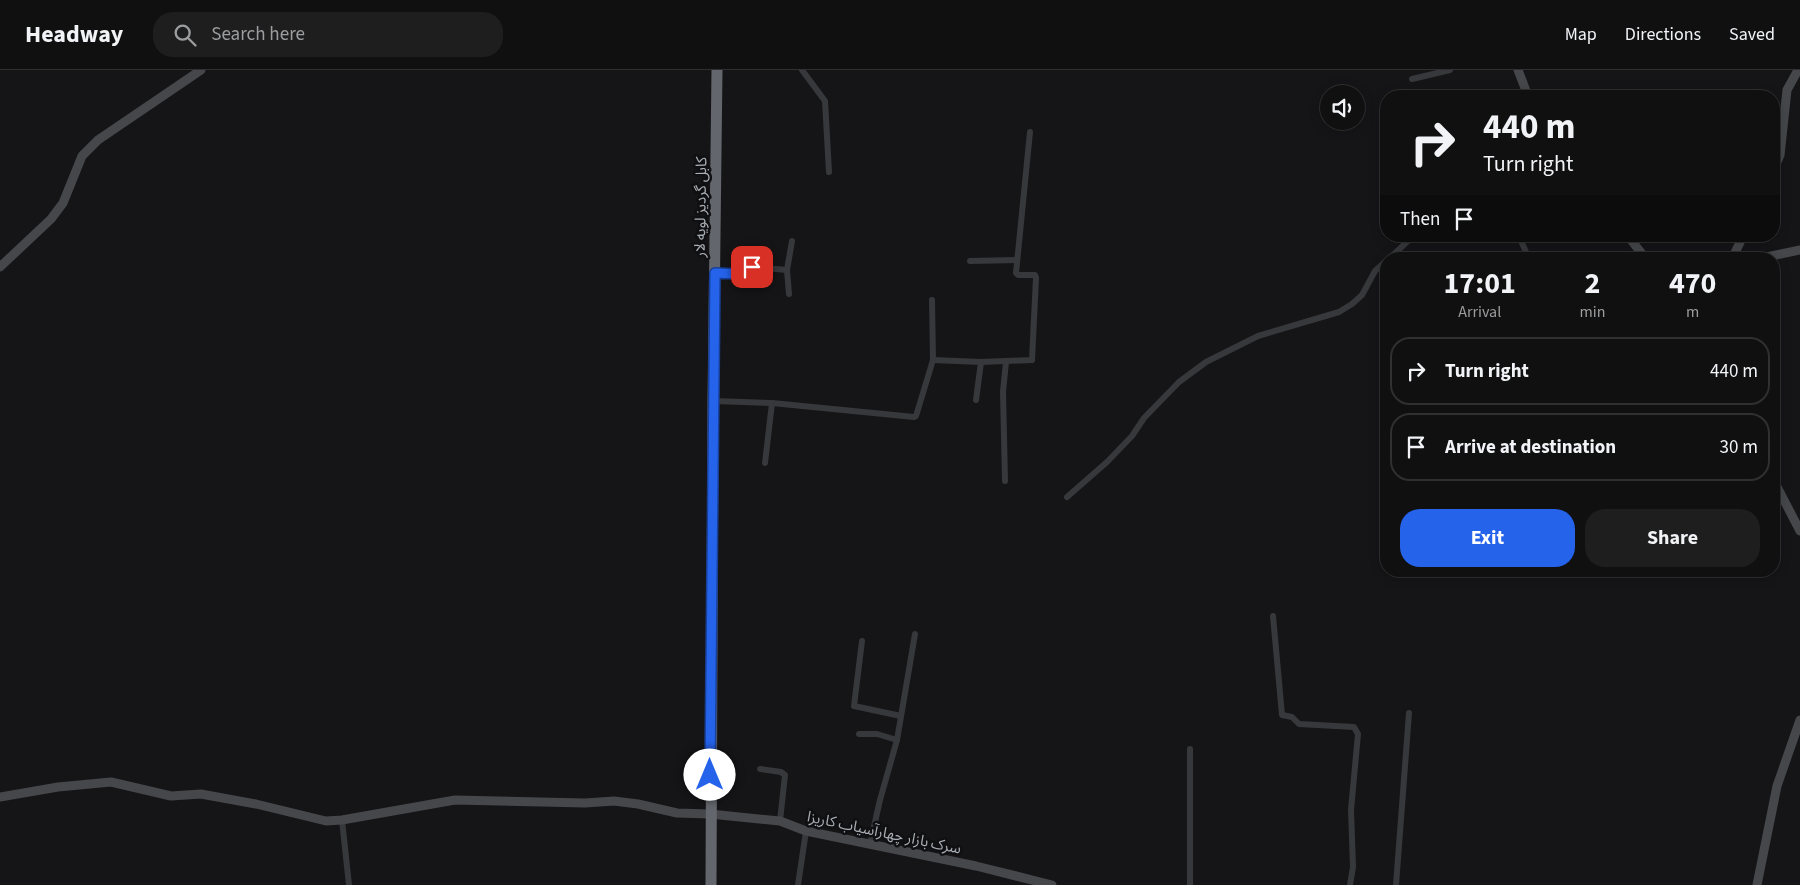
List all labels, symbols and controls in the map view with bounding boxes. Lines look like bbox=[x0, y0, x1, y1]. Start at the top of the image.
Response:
search box bbox=[153, 12, 503, 57]
text: Headway bbox=[25, 17, 123, 52]
icon: search bbox=[171, 21, 199, 49]
text: Search here bbox=[211, 21, 305, 48]
text: Map bbox=[1565, 22, 1597, 47]
text: Directions bbox=[1625, 22, 1701, 47]
text: Saved bbox=[1729, 22, 1775, 47]
map controls bbox=[1320, 85, 1365, 130]
button: sound bbox=[1320, 85, 1365, 130]
text: 440 m bbox=[1483, 102, 1575, 152]
icon: right bbox=[1400, 110, 1465, 175]
text: Turn right bbox=[1483, 148, 1573, 180]
street label: کابل گردیز لویه لار bbox=[690, 156, 712, 259]
icon: arrive bbox=[1450, 205, 1478, 233]
text: Then bbox=[1400, 206, 1440, 233]
pin bbox=[731, 246, 773, 288]
icon: arrive bbox=[738, 253, 766, 281]
text: 17:01 bbox=[1444, 262, 1516, 305]
text: 2 bbox=[1584, 262, 1600, 305]
text: 470 bbox=[1669, 262, 1716, 305]
text: Arrival bbox=[1458, 301, 1501, 323]
text: min bbox=[1579, 301, 1605, 323]
text: m bbox=[1686, 301, 1699, 323]
icon: right bbox=[1402, 357, 1430, 385]
text: Turn right bbox=[1445, 358, 1529, 385]
text: 440 m bbox=[1710, 358, 1758, 385]
icon: arrive bbox=[1402, 433, 1430, 461]
text: Arrive at destination bbox=[1445, 434, 1616, 461]
text: 30 m bbox=[1720, 434, 1758, 461]
button: Exit bbox=[1400, 509, 1575, 567]
button: Share bbox=[1585, 509, 1760, 567]
position arrow bbox=[683, 748, 735, 800]
street label: سرک بازار چهارآسیاب کاریزا bbox=[805, 806, 963, 860]

